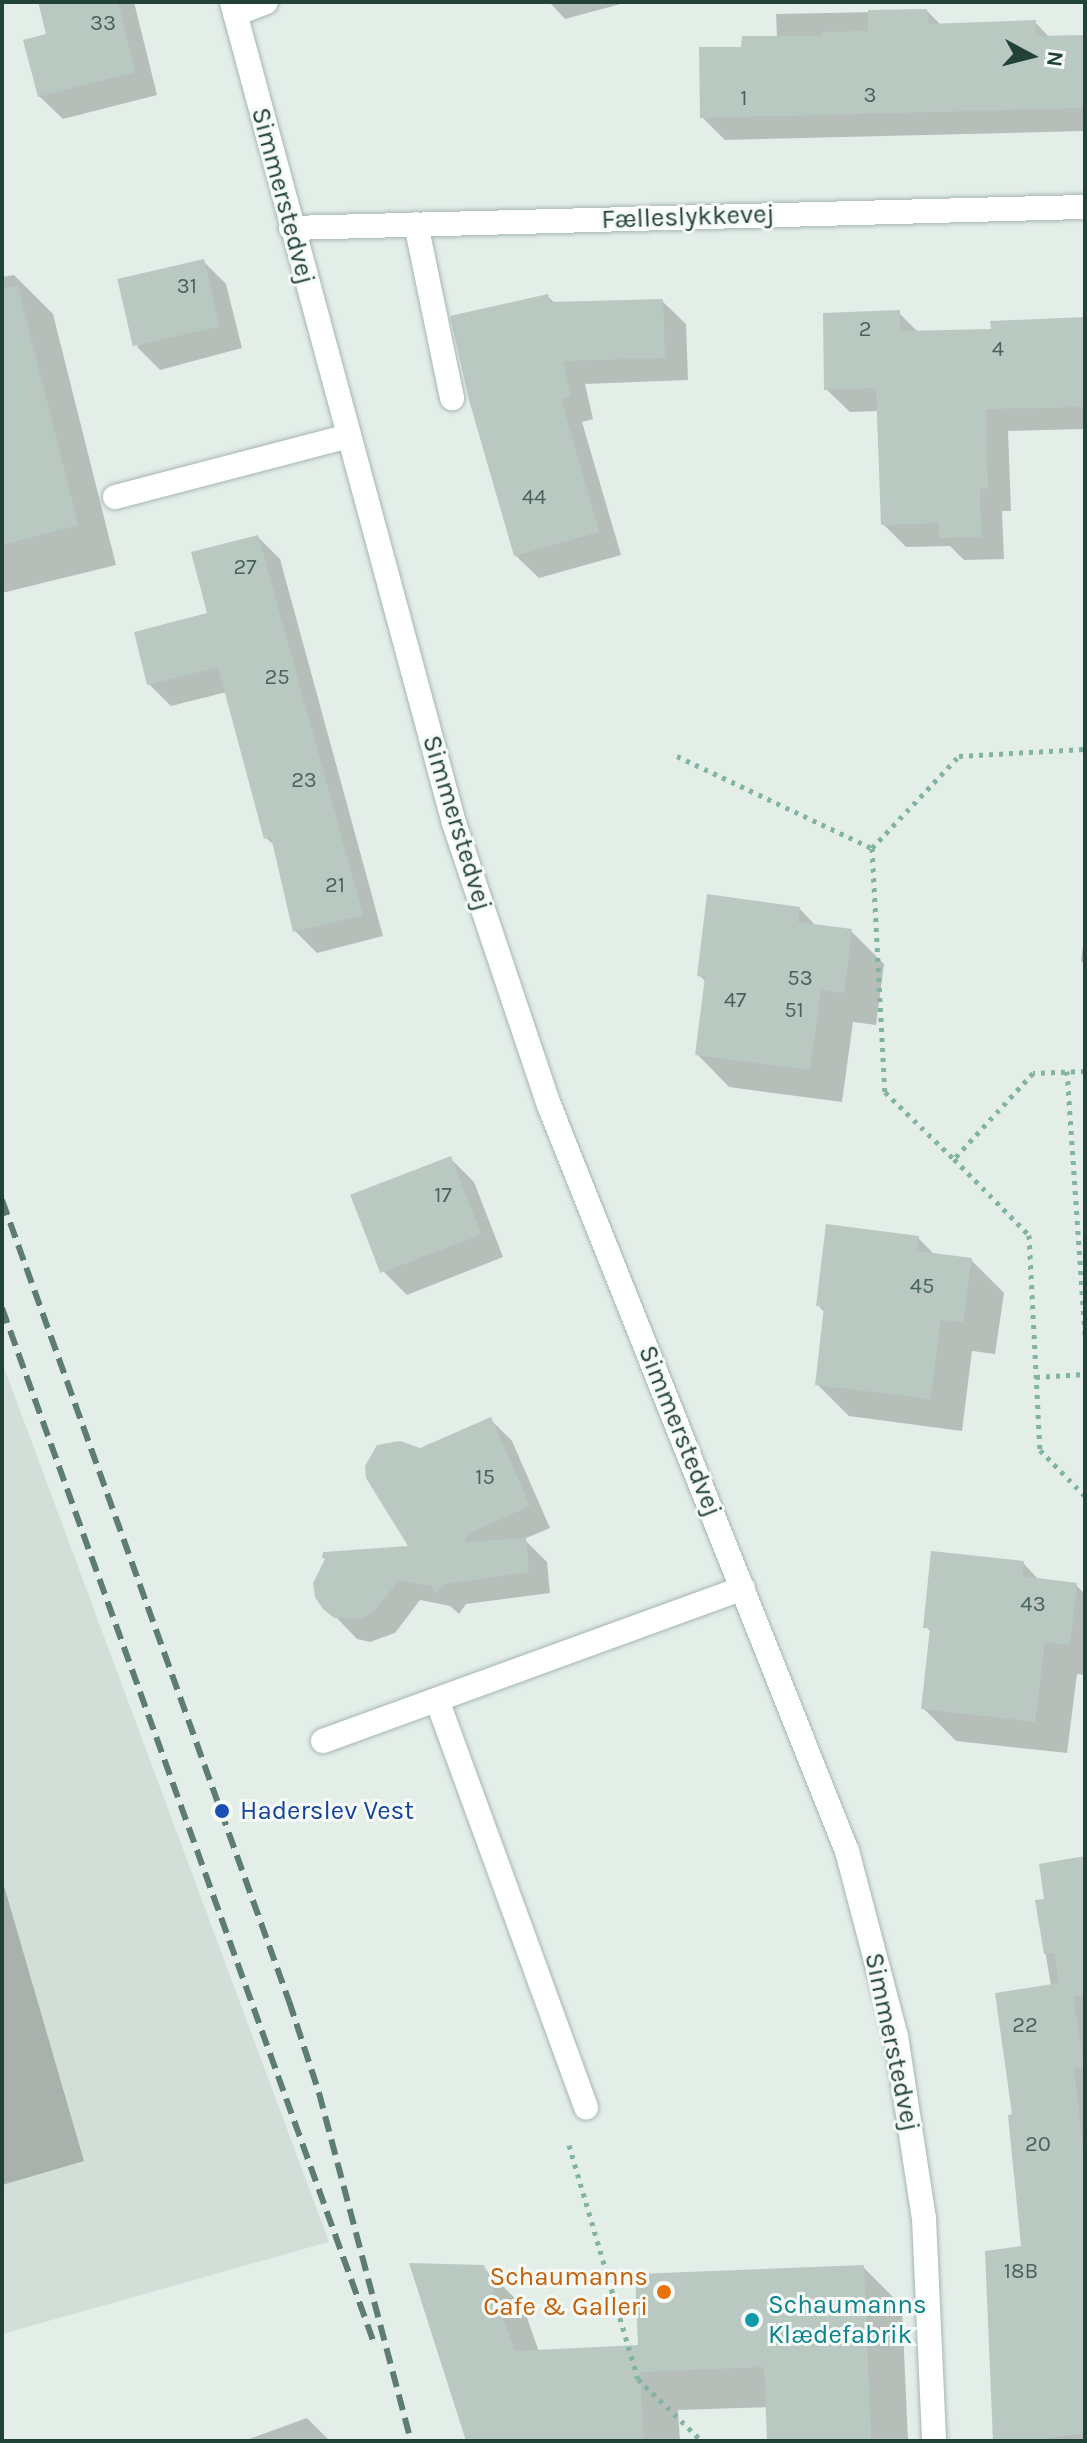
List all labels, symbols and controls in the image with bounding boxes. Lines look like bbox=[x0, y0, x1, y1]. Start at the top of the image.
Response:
house number: 33 bbox=[90, 11, 116, 37]
north arrow bbox=[991, 16, 1071, 96]
text: N bbox=[1041, 50, 1069, 68]
house number: 3 bbox=[864, 83, 876, 109]
house number: 1 bbox=[740, 86, 748, 112]
street label: Simmerstedvej bbox=[244, 104, 322, 288]
street label: Fælleslykkevej bbox=[601, 198, 775, 236]
house number: 31 bbox=[177, 274, 197, 300]
house number: 2 bbox=[859, 317, 871, 343]
house number: 4 bbox=[992, 337, 1004, 363]
house number: 44 bbox=[522, 485, 546, 511]
house number: 27 bbox=[233, 555, 257, 581]
house number: 25 bbox=[264, 665, 290, 691]
street label: Simmerstedvej bbox=[416, 732, 498, 914]
house number: 23 bbox=[291, 768, 317, 794]
house number: 21 bbox=[325, 873, 345, 899]
house number: 53 bbox=[787, 966, 813, 992]
house number: 47 bbox=[724, 988, 746, 1014]
house number: 51 bbox=[784, 998, 804, 1024]
house number: 17 bbox=[434, 1183, 452, 1209]
house number: 45 bbox=[910, 1274, 934, 1300]
street label: Simmerstedvej bbox=[632, 1341, 728, 1521]
house number: 15 bbox=[475, 1465, 495, 1491]
house number: 43 bbox=[1020, 1592, 1046, 1618]
place label: Haderslev Vest bbox=[240, 1795, 414, 1827]
marker: Haderslev Vest bbox=[211, 1800, 233, 1822]
street label: Simmerstedvej bbox=[858, 1950, 926, 2134]
house number: 22 bbox=[1012, 2013, 1038, 2039]
house number: 20 bbox=[1025, 2132, 1051, 2158]
house number: 18B bbox=[1004, 2259, 1038, 2285]
place label: Schaumanns Cafe & Galleri bbox=[483, 2261, 648, 2322]
marker: Schaumanns Cafe & Galleri bbox=[655, 2283, 673, 2301]
place label: Schaumanns Klædefabrik bbox=[768, 2289, 927, 2350]
marker: Schaumanns Klædefabrik bbox=[743, 2311, 761, 2329]

